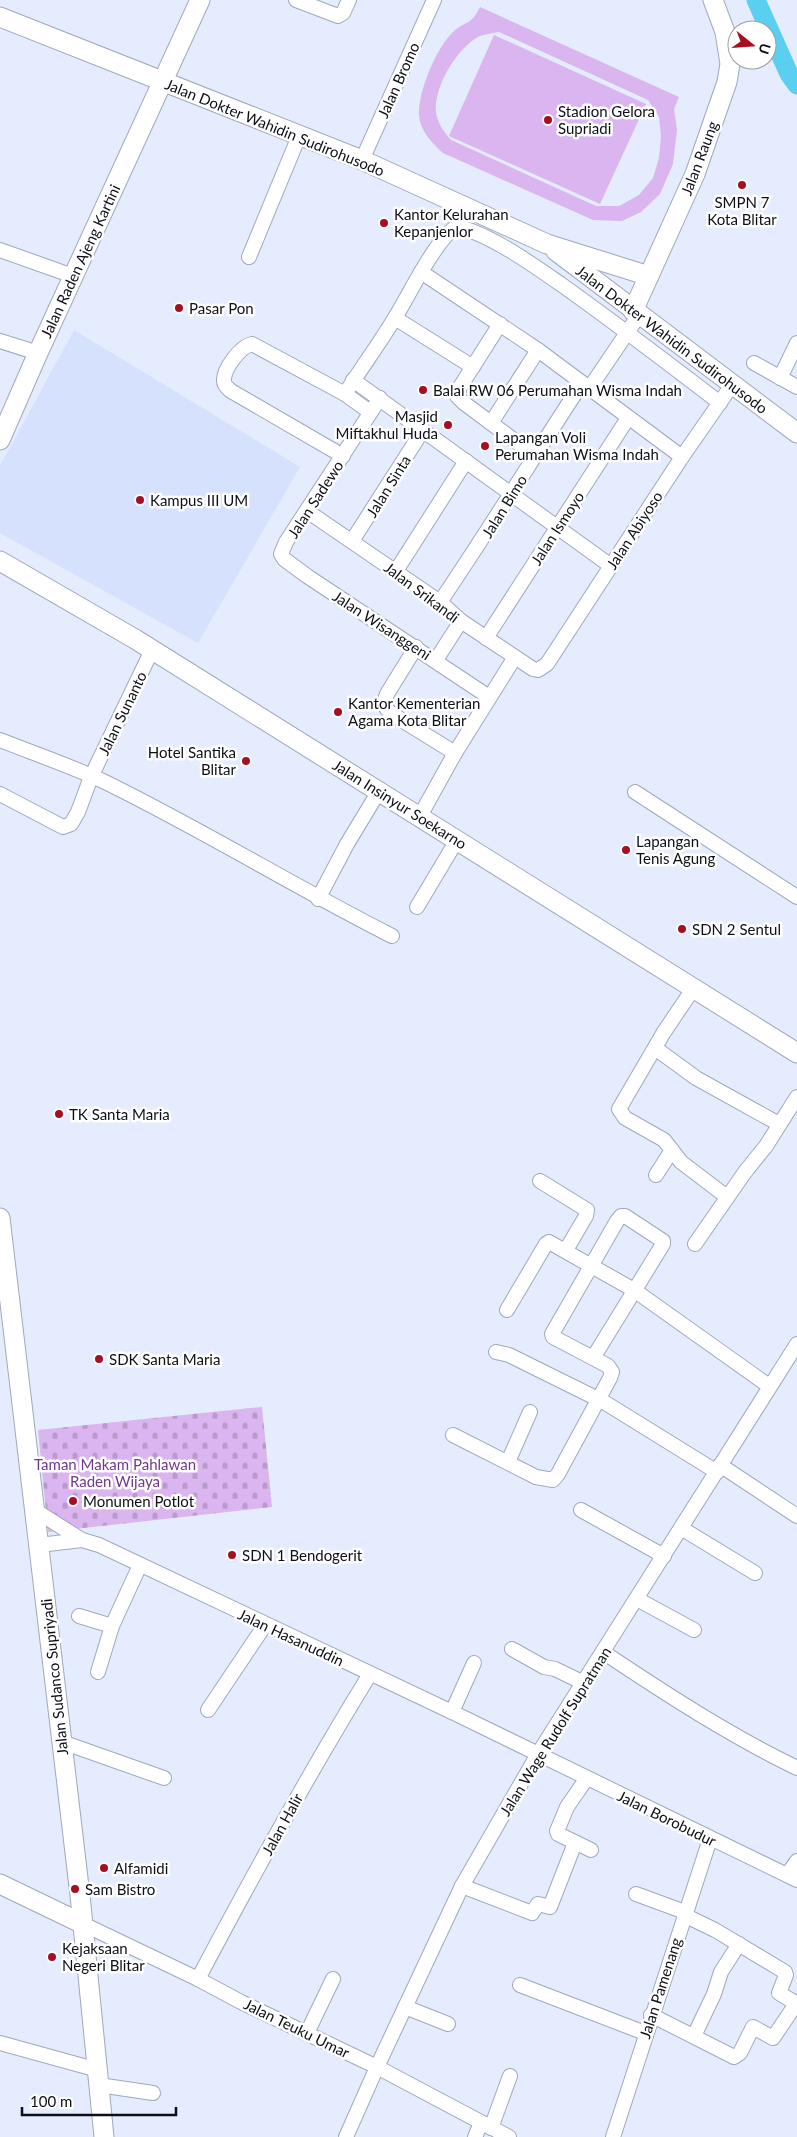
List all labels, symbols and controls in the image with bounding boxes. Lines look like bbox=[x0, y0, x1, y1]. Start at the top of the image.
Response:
north arrow bbox=[727, 20, 777, 70]
street label: Jalan Bromo bbox=[373, 39, 423, 121]
text: U bbox=[755, 41, 775, 56]
street label: Jalan Dokter Wahidin Sudirohusodo bbox=[163, 75, 387, 179]
place label: Stadion Gelora Supriadi bbox=[558, 102, 655, 137]
marker: Stadion Gelora Supriadi bbox=[542, 114, 554, 126]
street label: Jalan Raung bbox=[677, 118, 721, 198]
marker: SMPN 7 Kota Blitar bbox=[736, 179, 748, 191]
street label: Jalan Raden Ajeng Kartini bbox=[37, 181, 123, 341]
place label: SMPN 7 Kota Blitar bbox=[707, 193, 777, 228]
place label: Kantor Kelurahan Kepanjenlor bbox=[394, 205, 509, 240]
marker: Kantor Kelurahan Kepanjenlor bbox=[378, 217, 390, 229]
street label: Jalan Dokter Wahidin Sudirohusodo bbox=[573, 261, 771, 417]
place label: Pasar Pon bbox=[189, 299, 254, 317]
marker: Pasar Pon bbox=[173, 302, 185, 314]
place label: Balai RW 06 Perumahan Wisma Indah bbox=[433, 381, 682, 399]
marker: Balai RW 06 Perumahan Wisma Indah bbox=[417, 384, 429, 396]
place label: Masjid Miftakhul Huda bbox=[336, 407, 438, 442]
marker: Masjid Miftakhul Huda bbox=[442, 419, 454, 431]
place label: Lapangan Voli Perumahan Wisma Indah bbox=[495, 428, 659, 463]
marker: Lapangan Voli Perumahan Wisma Indah bbox=[479, 440, 491, 452]
street label: Jalan Sinta bbox=[362, 452, 414, 520]
street label: Jalan Sadewo bbox=[283, 457, 347, 541]
street label: Jalan Bimo bbox=[478, 471, 530, 541]
street label: Jalan Ismoyo bbox=[527, 488, 587, 568]
street label: Jalan Abiyoso bbox=[602, 488, 666, 572]
place label: Kampus III UM bbox=[150, 491, 248, 509]
marker: Kampus III UM bbox=[134, 494, 146, 506]
street label: Jalan Srikandi bbox=[381, 558, 463, 626]
street label: Jalan Wisanggeni bbox=[330, 587, 434, 663]
street label: Jalan Sunanto bbox=[94, 668, 150, 758]
place label: Kantor Kementerian Agama Kota Blitar bbox=[348, 694, 480, 729]
marker: Kantor Kementerian Agama Kota Blitar bbox=[332, 706, 344, 718]
place label: Hotel Santika Blitar bbox=[148, 743, 237, 778]
marker: Hotel Santika Blitar bbox=[240, 755, 252, 767]
street label: Jalan Insinyur Soekarno bbox=[330, 755, 470, 853]
place label: Lapangan Tenis Agung bbox=[636, 832, 715, 867]
marker: Lapangan Tenis Agung bbox=[620, 844, 632, 856]
place label: SDN 2 Sentul bbox=[692, 920, 781, 938]
marker: SDN 2 Sentul bbox=[676, 923, 688, 935]
place label: TK Santa Maria bbox=[69, 1105, 170, 1123]
marker: TK Santa Maria bbox=[53, 1108, 65, 1120]
place label: SDK Santa Maria bbox=[109, 1350, 220, 1368]
marker: SDK Santa Maria bbox=[93, 1353, 105, 1365]
park label: Taman Makam Pahlawan Raden Wijaya bbox=[34, 1455, 196, 1490]
place label: Monumen Potlot bbox=[83, 1492, 195, 1510]
marker: Monumen Potlot bbox=[67, 1495, 79, 1507]
place label: SDN 1 Bendogerit bbox=[242, 1546, 363, 1564]
marker: SDN 1 Bendogerit bbox=[226, 1549, 238, 1561]
street label: Jalan Sudanco Supriyadi bbox=[37, 1598, 71, 1756]
street label: Jalan Hasanuddin bbox=[235, 1605, 347, 1669]
street label: Jalan Wage Rudolf Supratman bbox=[495, 1643, 615, 1819]
street label: Jalan Borobudur bbox=[615, 1786, 720, 1850]
street label: Jalan Halir bbox=[258, 1789, 307, 1858]
place label: Alfamidi bbox=[114, 1859, 168, 1877]
marker: Alfamidi bbox=[98, 1862, 110, 1874]
place label: Sam Bistro bbox=[85, 1880, 155, 1898]
marker: Sam Bistro bbox=[69, 1883, 81, 1895]
street label: Jalan Pamenang bbox=[635, 1935, 685, 2041]
place label: Kejaksaan Negeri Blitar bbox=[62, 1939, 145, 1974]
marker: Kejaksaan Negeri Blitar bbox=[46, 1951, 58, 1963]
street label: Jalan Teuku Umar bbox=[241, 1995, 353, 2062]
scale bar bbox=[22, 2084, 176, 2116]
text: 100 m bbox=[30, 2092, 72, 2110]

